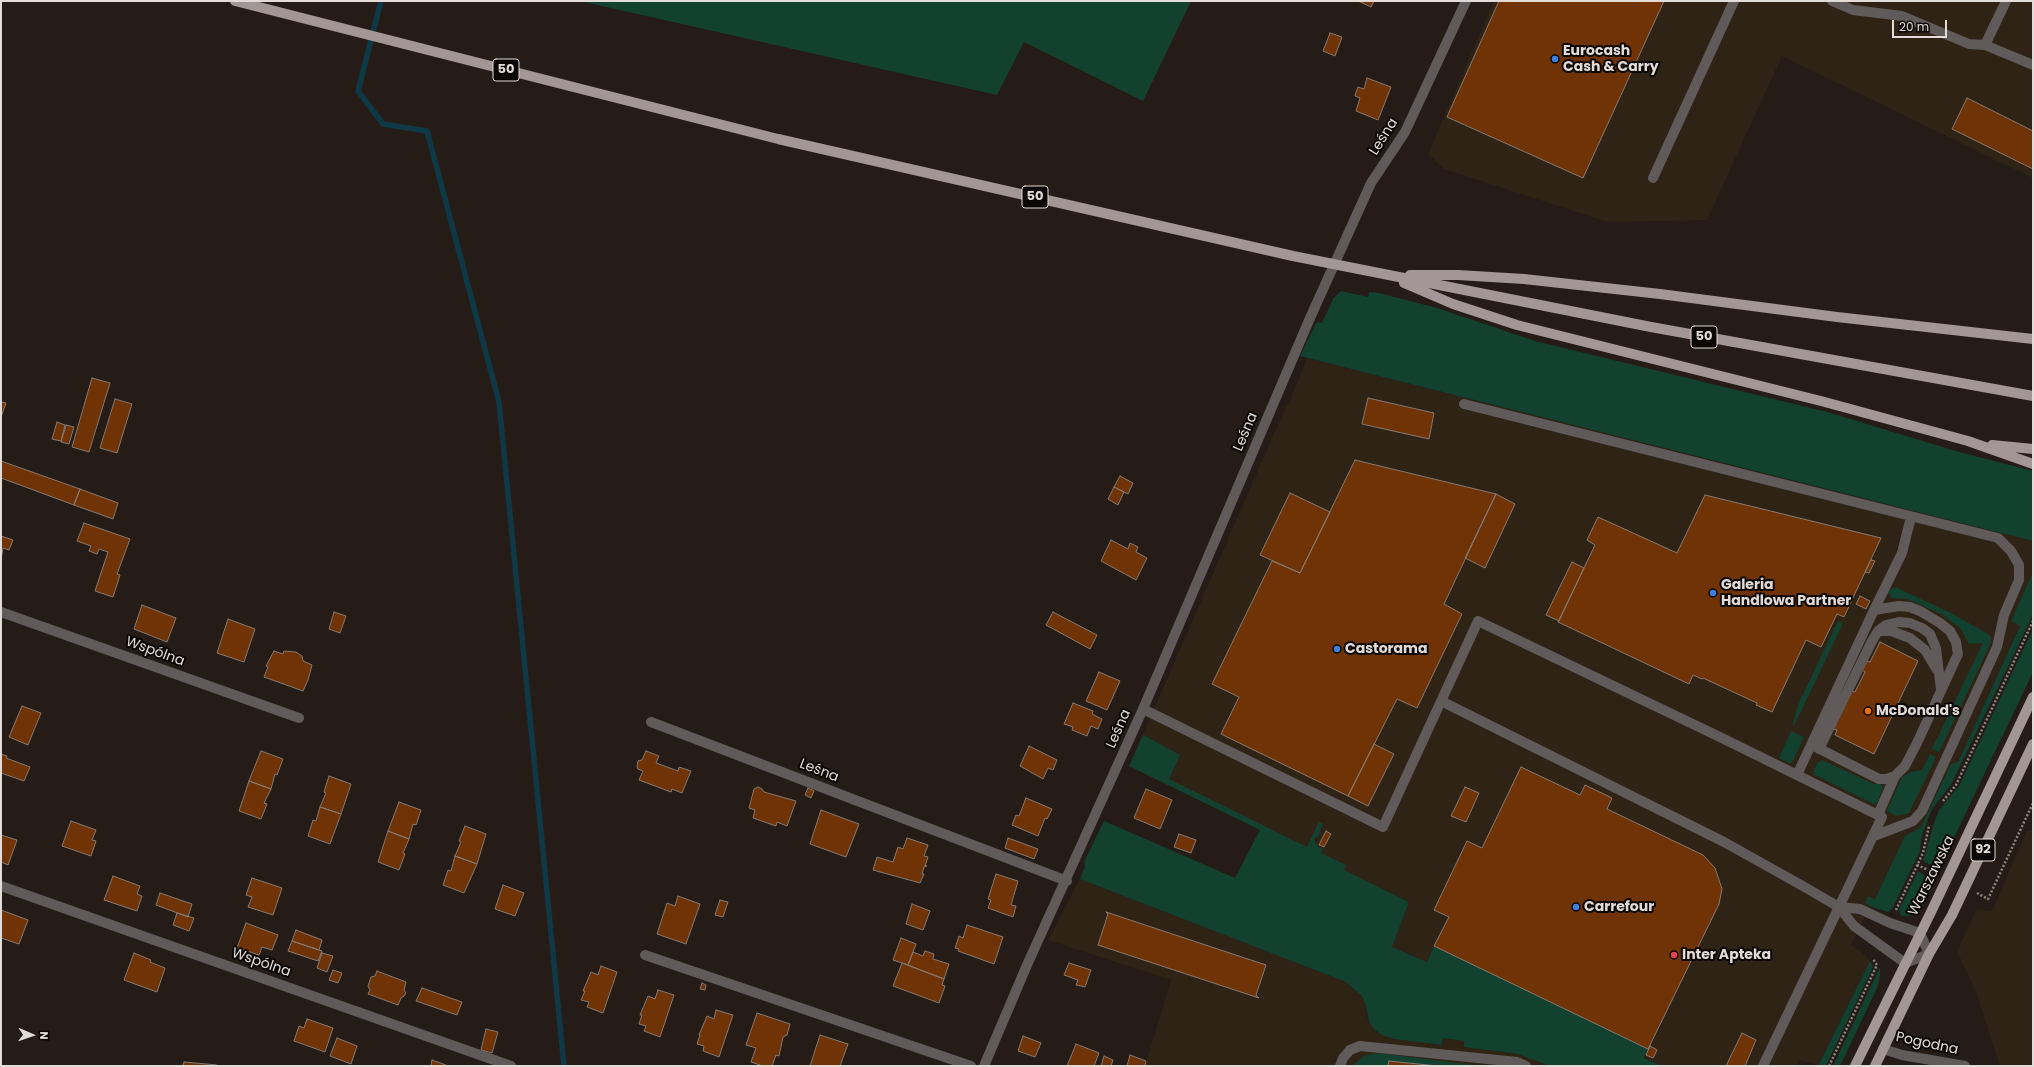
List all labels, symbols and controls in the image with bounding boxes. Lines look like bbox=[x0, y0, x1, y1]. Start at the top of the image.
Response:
scale bar bbox=[1894, 12, 1949, 38]
text: 20 m bbox=[1899, 18, 1929, 35]
place label: Eurocash Cash & Carry bbox=[1563, 43, 1659, 76]
marker: Eurocash Cash & Carry bbox=[1550, 54, 1560, 64]
road number: 50 bbox=[493, 59, 519, 81]
street label: Leśna bbox=[1366, 115, 1402, 159]
road number: 50 bbox=[1022, 186, 1048, 208]
road number: 50 bbox=[1691, 326, 1717, 348]
street label: Leśna bbox=[1230, 410, 1262, 454]
place label: Galeria Handlowa Partner bbox=[1721, 577, 1851, 610]
marker: Galeria Handlowa Partner bbox=[1708, 588, 1718, 598]
street label: Wspólna bbox=[123, 634, 187, 670]
place label: Castorama bbox=[1345, 641, 1427, 657]
marker: Castorama bbox=[1332, 644, 1342, 654]
place label: McDonald's bbox=[1876, 703, 1960, 719]
marker: McDonald's bbox=[1863, 706, 1873, 716]
street label: Leśna bbox=[1103, 707, 1135, 751]
street label: Leśna bbox=[797, 756, 841, 786]
street label: Warszawska bbox=[1905, 833, 1959, 919]
road number: 92 bbox=[1971, 839, 1995, 861]
place label: Carrefour bbox=[1584, 899, 1654, 915]
marker: Carrefour bbox=[1571, 902, 1581, 912]
street label: Wspólna bbox=[229, 945, 293, 981]
place label: Inter Apteka bbox=[1682, 947, 1771, 963]
marker: Inter Apteka bbox=[1669, 950, 1679, 960]
north arrow bbox=[12, 1015, 52, 1055]
street label: Pogodna bbox=[1894, 1029, 1960, 1059]
text: N bbox=[36, 1031, 52, 1040]

